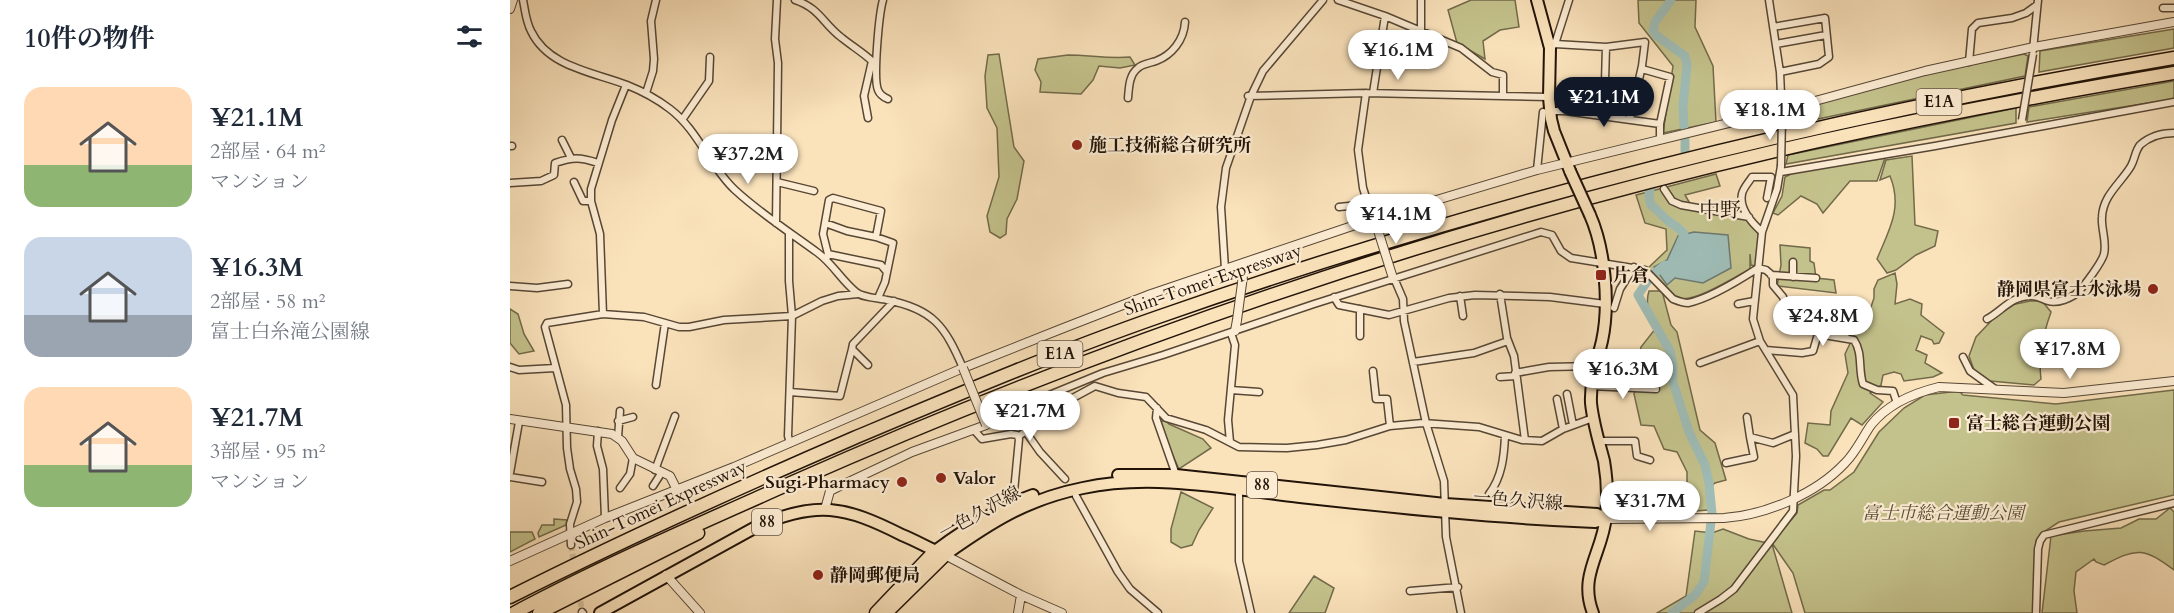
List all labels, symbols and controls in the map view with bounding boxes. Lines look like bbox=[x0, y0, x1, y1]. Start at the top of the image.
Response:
icon: filters bbox=[453, 20, 486, 53]
text: 10件の物件 bbox=[24, 21, 155, 56]
pin: ¥16.1M bbox=[1349, 30, 1447, 81]
text: ¥16.1M bbox=[1362, 36, 1434, 63]
pin: ¥21.1M bbox=[1555, 77, 1653, 128]
text: ¥21.1M bbox=[1568, 83, 1640, 110]
road number: E1A bbox=[1916, 89, 1962, 115]
pin: ¥18.1M bbox=[1721, 90, 1819, 141]
text: ¥18.1M bbox=[1734, 96, 1806, 123]
text: ¥21.1M bbox=[210, 100, 303, 135]
icon: home bbox=[72, 111, 144, 183]
place label: 施工技術総合研究所 bbox=[1089, 133, 1251, 158]
pin: ¥37.2M bbox=[699, 134, 797, 185]
text: 2部屋 · 64 m² bbox=[210, 138, 326, 165]
marker: 施工技術総合研究所 bbox=[1070, 138, 1084, 152]
text: ¥37.2M bbox=[712, 140, 784, 167]
text: マンション bbox=[210, 168, 309, 195]
pin: ¥14.1M bbox=[1347, 194, 1445, 245]
district label: 中野 bbox=[1699, 196, 1741, 225]
text: ¥14.1M bbox=[1360, 200, 1432, 227]
street label: Shin-Tomei Expressway bbox=[1121, 238, 1306, 322]
text: ¥16.3M bbox=[210, 250, 303, 285]
icon: home bbox=[72, 261, 144, 333]
place label: 片倉 bbox=[1613, 263, 1649, 288]
marker: 片倉 bbox=[1594, 268, 1608, 282]
place label: 静岡県富士水泳場 bbox=[1997, 277, 2141, 302]
marker: 静岡県富士水泳場 bbox=[2146, 282, 2160, 296]
text: 2部屋 · 58 m² bbox=[210, 288, 326, 315]
pin: ¥24.8M bbox=[1774, 296, 1872, 347]
text: ¥24.8M bbox=[1787, 302, 1859, 329]
text: 富士白糸滝公園線 bbox=[210, 318, 370, 345]
pin: ¥17.8M bbox=[2021, 329, 2119, 380]
text: ¥17.8M bbox=[2034, 335, 2106, 362]
road number: E1A bbox=[1038, 341, 1082, 367]
pin: ¥16.3M bbox=[1574, 349, 1672, 400]
text: ¥16.3M bbox=[1587, 355, 1659, 382]
pin: ¥21.7M bbox=[981, 391, 1079, 442]
text: ¥21.7M bbox=[994, 397, 1066, 424]
text: ¥21.7M bbox=[210, 400, 303, 435]
icon: home bbox=[72, 411, 144, 483]
place label: 富士総合運動公園 bbox=[1966, 411, 2110, 436]
marker: 富士総合運動公園 bbox=[1947, 416, 1961, 430]
text: 3部屋 · 95 m² bbox=[210, 438, 326, 465]
street label: Shin-Tomei Expressway bbox=[571, 454, 751, 556]
place label: Valor bbox=[953, 466, 997, 491]
text: マンション bbox=[210, 468, 309, 495]
place label: Sugi Pharmacy bbox=[765, 470, 891, 495]
marker: Valor bbox=[934, 471, 948, 485]
road number: 88 bbox=[1247, 472, 1277, 498]
marker: Sugi Pharmacy bbox=[895, 475, 909, 489]
street label: 一色久沢線 bbox=[935, 480, 1025, 546]
pin: ¥31.7M bbox=[1601, 481, 1699, 532]
street label: 一色久沢線 bbox=[1472, 485, 1564, 517]
text: ¥31.7M bbox=[1614, 487, 1686, 514]
park label: 富士市総合運動公園 bbox=[1862, 501, 2027, 526]
road number: 88 bbox=[752, 509, 782, 535]
place label: 静岡郵便局 bbox=[830, 563, 920, 588]
marker: 静岡郵便局 bbox=[811, 568, 825, 582]

